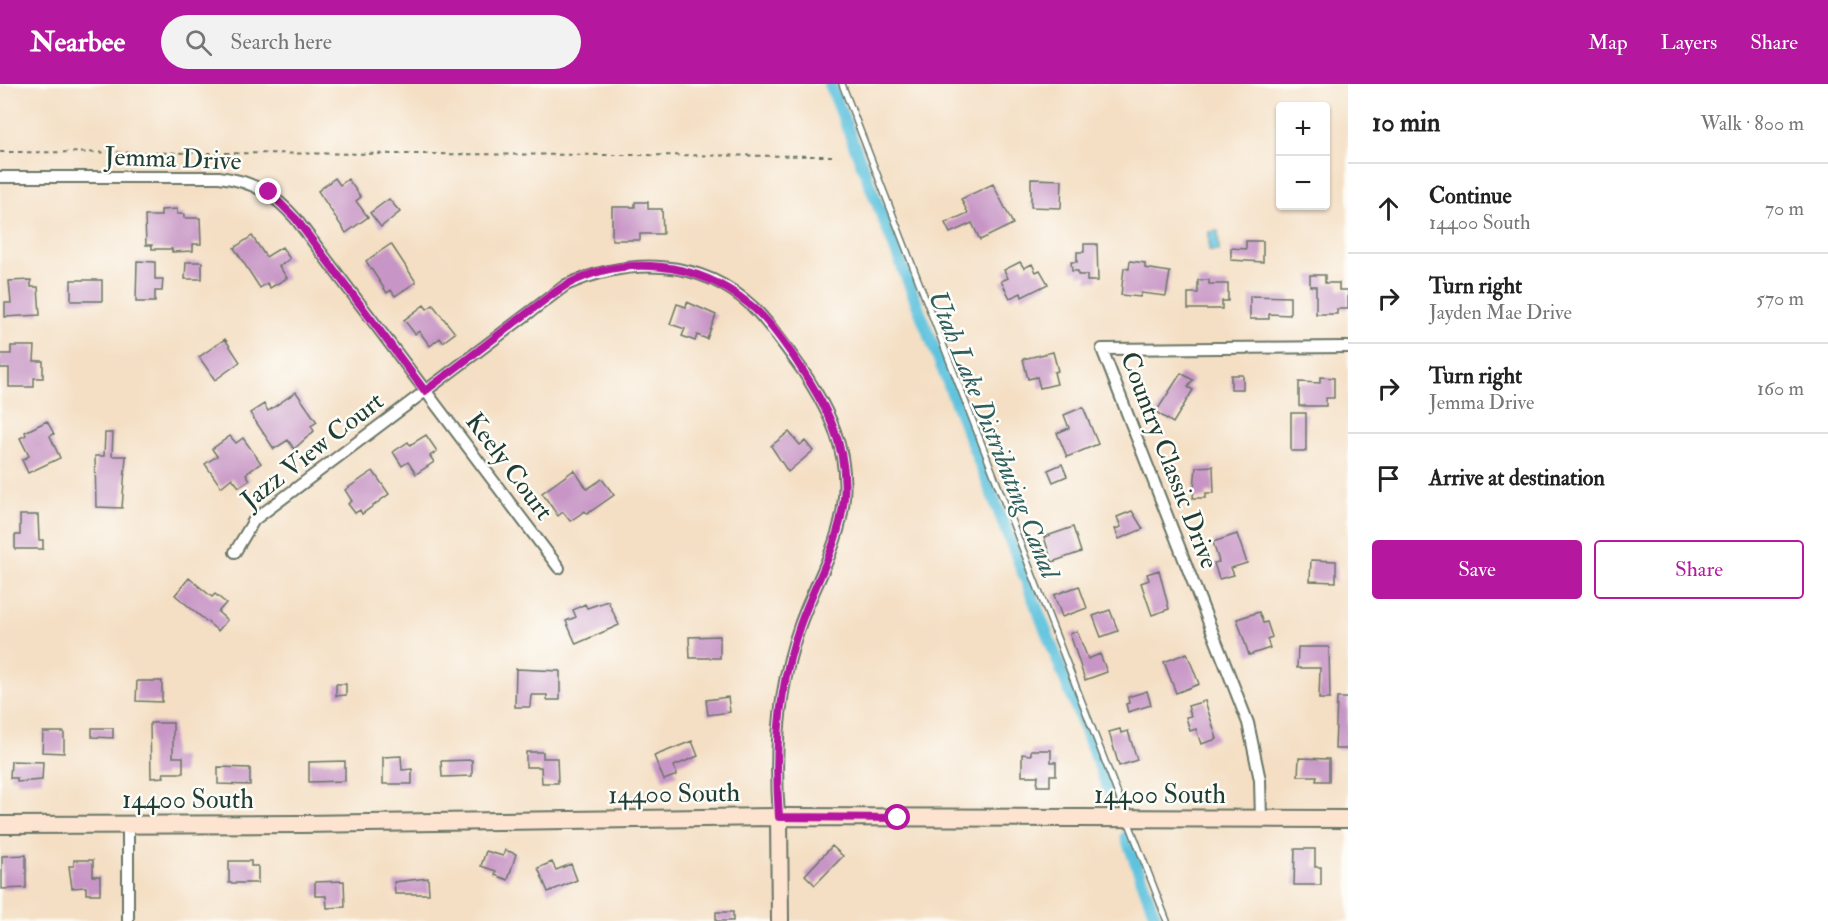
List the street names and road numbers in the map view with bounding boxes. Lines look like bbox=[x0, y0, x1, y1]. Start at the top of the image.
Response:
street label: Jemma Drive bbox=[103, 141, 242, 177]
street label: Country Classic Drive bbox=[1113, 347, 1225, 573]
street label: Jazz View Court bbox=[234, 385, 390, 517]
street label: Keely Court bbox=[458, 407, 560, 527]
street label: 14400 South bbox=[608, 777, 741, 811]
street label: 14400 South bbox=[1094, 779, 1226, 811]
street label: 14400 South bbox=[122, 784, 254, 816]

